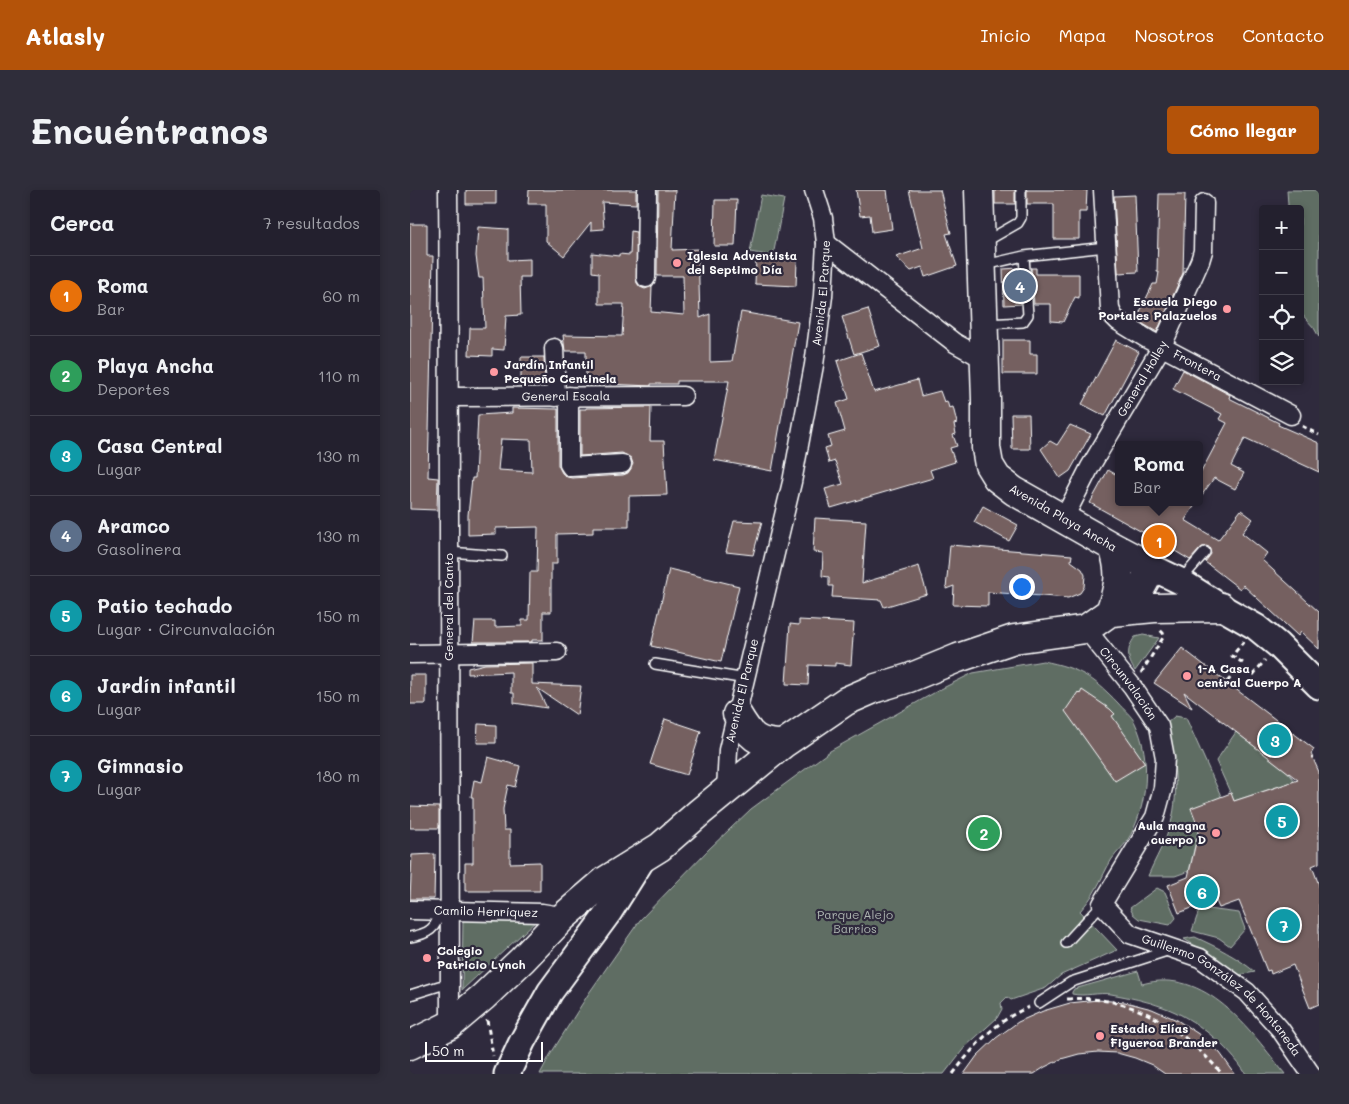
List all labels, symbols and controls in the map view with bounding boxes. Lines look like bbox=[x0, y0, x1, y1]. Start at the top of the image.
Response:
text: Atlasly bbox=[25, 20, 105, 51]
text: Inicio bbox=[980, 23, 1031, 47]
text: Mapa bbox=[1059, 23, 1106, 47]
text: Nosotros bbox=[1134, 23, 1214, 47]
text: Contacto bbox=[1242, 23, 1324, 47]
button: Cómo llegar bbox=[1167, 106, 1319, 154]
text: Encuéntranos bbox=[30, 107, 269, 153]
map controls bbox=[1259, 205, 1304, 385]
button: + bbox=[1259, 205, 1304, 250]
text: Cerca bbox=[50, 209, 115, 236]
text: 7 resultados bbox=[263, 212, 360, 233]
street label: Avenida El Parque bbox=[808, 240, 833, 347]
place label: Iglesia Adventista del Septimo Día bbox=[687, 247, 797, 277]
button: − bbox=[1259, 250, 1304, 295]
marker: Iglesia Adventista del Septimo Día bbox=[671, 257, 683, 269]
pin: 4 bbox=[1004, 267, 1036, 305]
text: Roma bbox=[97, 273, 148, 298]
text: 1 bbox=[62, 285, 70, 306]
text: 60 m bbox=[323, 285, 360, 306]
place label: Escuela Diego Portales Palazuelos bbox=[1098, 293, 1217, 323]
button: locate bbox=[1259, 295, 1304, 340]
text: Bar bbox=[97, 298, 125, 319]
marker: Escuela Diego Portales Palazuelos bbox=[1221, 303, 1233, 315]
street label: General Holley bbox=[1113, 338, 1170, 419]
button: layers bbox=[1259, 340, 1304, 385]
street label: Frontera bbox=[1171, 345, 1225, 384]
text: Playa Ancha bbox=[97, 353, 214, 378]
place label: Jardín Infantil Pequeño Centinela bbox=[504, 356, 617, 386]
text: 2 bbox=[62, 365, 70, 386]
text: 110 m bbox=[318, 365, 360, 386]
marker: Jardín Infantil Pequeño Centinela bbox=[488, 366, 500, 378]
text: Deportes bbox=[97, 378, 170, 399]
street label: General Escala bbox=[522, 387, 610, 404]
text: Casa Central bbox=[97, 433, 222, 458]
popup bbox=[1115, 441, 1203, 506]
text: 3 bbox=[61, 445, 71, 466]
text: 130 m bbox=[316, 445, 360, 466]
text: Roma bbox=[1133, 451, 1185, 476]
text: Lugar bbox=[97, 458, 141, 479]
text: Bar bbox=[1133, 476, 1161, 497]
street label: Avenida Playa Ancha bbox=[1007, 480, 1120, 555]
text: Aramco bbox=[97, 513, 170, 538]
pin: 1 bbox=[1143, 522, 1175, 560]
text: 4 bbox=[61, 525, 71, 546]
text: 130 m bbox=[316, 525, 360, 546]
text: Gasolinera bbox=[97, 538, 182, 559]
street label: General del Canto bbox=[440, 553, 456, 661]
your location bbox=[1009, 574, 1035, 600]
text: Patio techado bbox=[97, 593, 232, 618]
text: 5 bbox=[61, 605, 71, 626]
text: 150 m bbox=[316, 605, 360, 626]
text: Lugar · Circunvalación bbox=[97, 618, 275, 639]
street label: Avenida El Parque bbox=[721, 637, 761, 744]
street label: Circunvalación bbox=[1096, 643, 1162, 723]
place label: 1-A Casa central Cuerpo A bbox=[1197, 660, 1301, 690]
marker: 1-A Casa central Cuerpo A bbox=[1181, 670, 1193, 682]
text: Jardín infantil bbox=[97, 673, 236, 698]
text: 6 bbox=[61, 685, 71, 706]
text: 150 m bbox=[316, 685, 360, 706]
text: Lugar bbox=[97, 698, 141, 719]
pin: 3 bbox=[1259, 721, 1291, 759]
text: Gimnasio bbox=[97, 753, 183, 778]
text: 7 bbox=[62, 765, 70, 786]
text: 180 m bbox=[315, 765, 360, 786]
text: Lugar bbox=[97, 778, 141, 799]
pin: 5 bbox=[1266, 802, 1298, 840]
pin: 2 bbox=[968, 814, 1000, 852]
place label: Aula magna cuerpo D bbox=[1138, 817, 1206, 847]
marker: Aula magna cuerpo D bbox=[1210, 827, 1222, 839]
pin: 6 bbox=[1186, 873, 1218, 911]
street label: Camilo Henríquez bbox=[434, 902, 539, 920]
park label: Parque Alejo Barrios bbox=[817, 906, 893, 936]
pin: 7 bbox=[1268, 906, 1300, 944]
street label: Guillermo González de Hontaneda bbox=[1140, 930, 1305, 1059]
place label: Colegio Patricio Lynch bbox=[437, 942, 526, 972]
marker: Colegio Patricio Lynch bbox=[421, 952, 433, 964]
place label: Estadio Elías Figueroa Brander bbox=[1110, 1020, 1218, 1050]
marker: Estadio Elías Figueroa Brander bbox=[1094, 1030, 1106, 1042]
scale bar bbox=[425, 1039, 542, 1062]
text: 50 m bbox=[432, 1041, 464, 1060]

